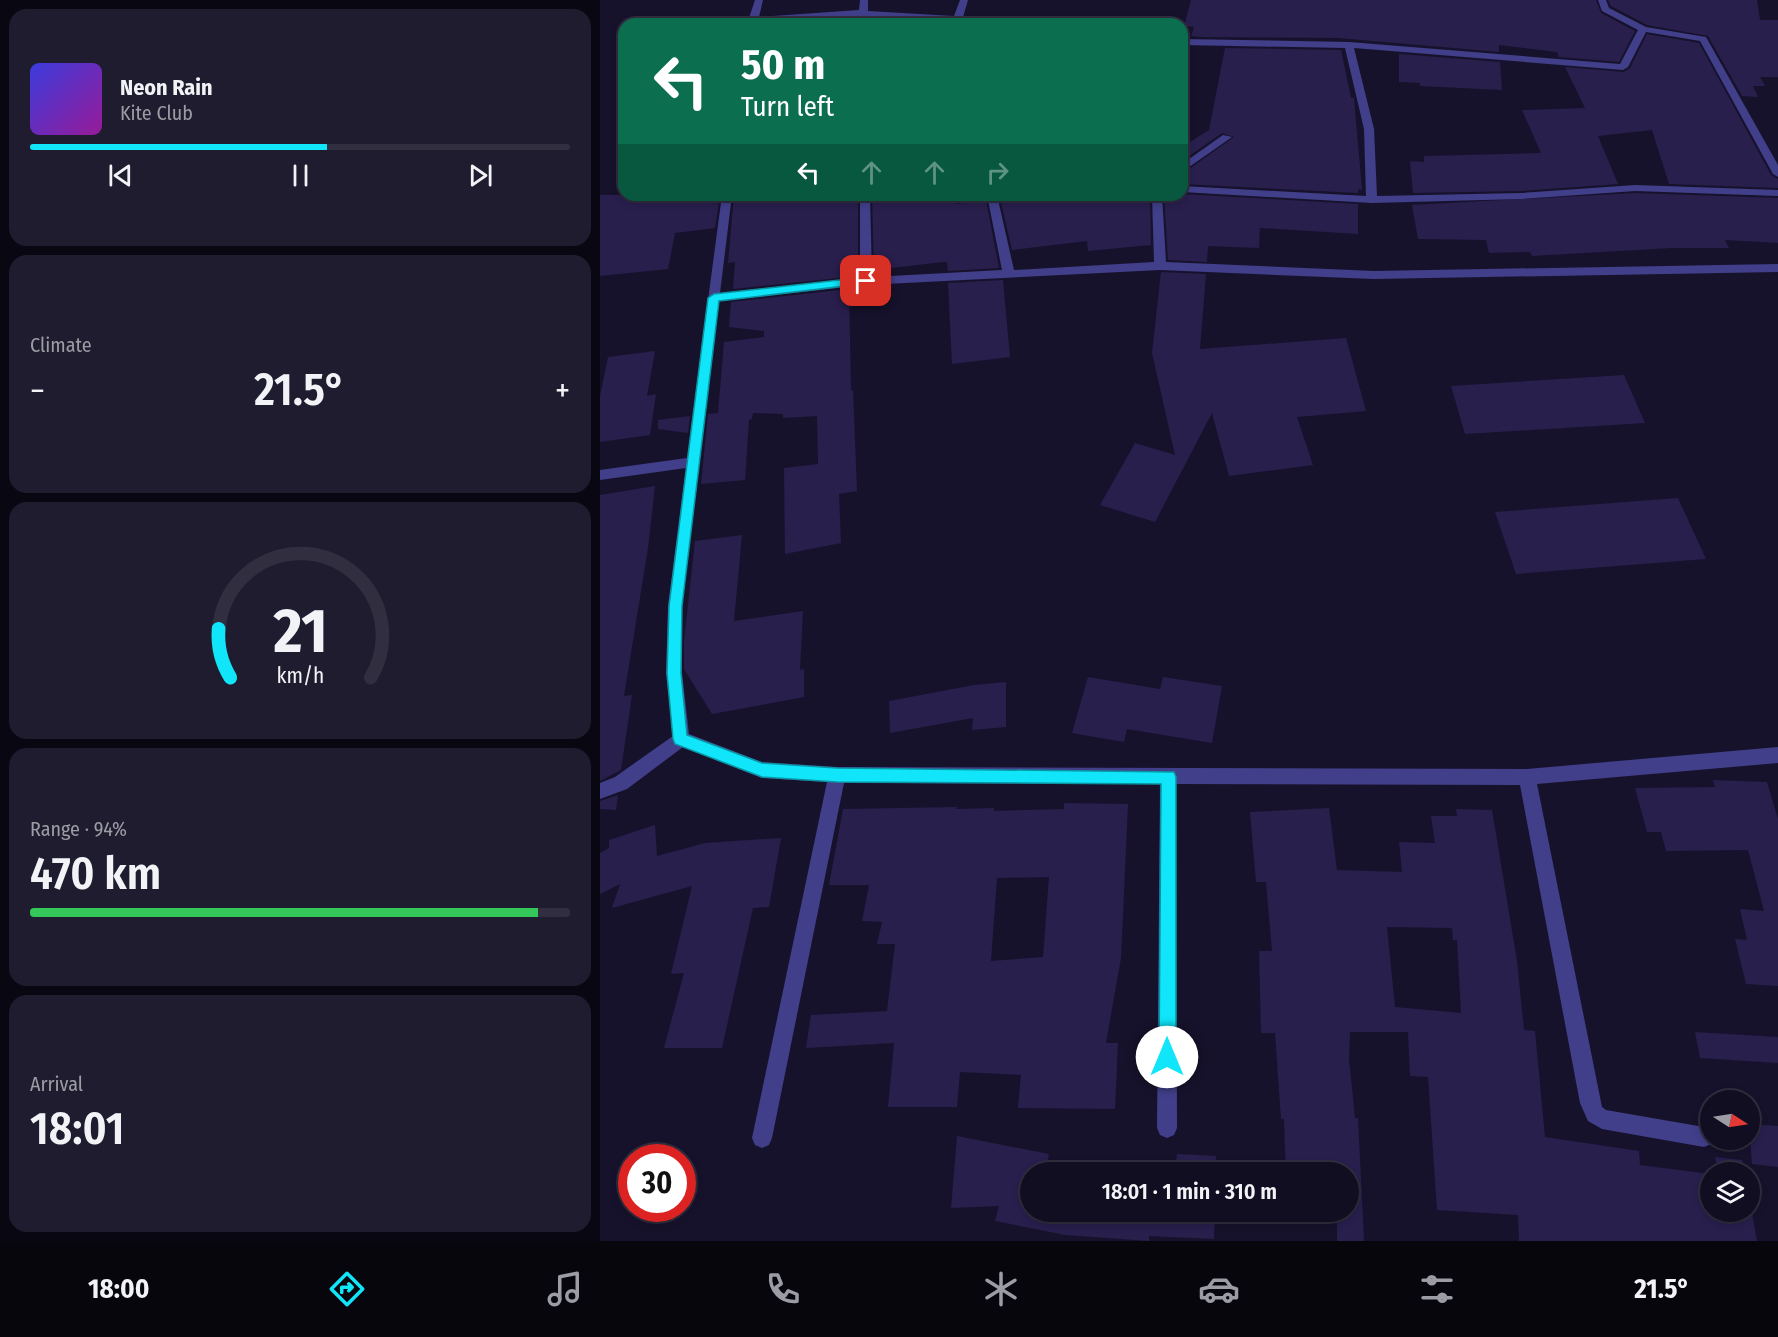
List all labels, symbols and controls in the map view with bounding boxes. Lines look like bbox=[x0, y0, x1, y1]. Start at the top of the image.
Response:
text: 50 m bbox=[741, 40, 825, 90]
icon: left bbox=[642, 42, 720, 120]
text: Neon Rain bbox=[120, 74, 213, 101]
text: Turn left bbox=[741, 91, 834, 123]
text: Kite Club bbox=[120, 101, 193, 125]
icon: left bbox=[792, 156, 825, 189]
icon: ahead bbox=[855, 156, 888, 189]
icon: ahead bbox=[918, 156, 951, 189]
icon: right bbox=[981, 156, 1014, 189]
icon: previous bbox=[104, 159, 137, 192]
icon: pause bbox=[284, 159, 317, 192]
icon: next bbox=[464, 159, 497, 192]
pin bbox=[840, 255, 891, 306]
icon: arrive bbox=[849, 264, 882, 297]
text: Climate bbox=[30, 333, 92, 357]
text: 21.5° bbox=[254, 363, 346, 417]
text: − bbox=[30, 371, 45, 411]
text: + bbox=[555, 371, 570, 411]
text: 21 bbox=[272, 594, 327, 669]
text: km/h bbox=[276, 663, 324, 689]
text: Range · 94% bbox=[30, 817, 127, 841]
text: 470 km bbox=[30, 847, 161, 901]
position arrow bbox=[1135, 1025, 1199, 1089]
text: Arrival bbox=[30, 1072, 83, 1096]
north arrow bbox=[1700, 1090, 1760, 1150]
map controls bbox=[1700, 1090, 1760, 1222]
text: 18:01 bbox=[30, 1102, 124, 1156]
speed limit sign: 30 bbox=[618, 1144, 696, 1222]
button: layers bbox=[1700, 1162, 1760, 1222]
text: 18:01 · 1 min · 310 m bbox=[1102, 1178, 1277, 1205]
icon: directions bbox=[326, 1268, 368, 1310]
icon: music bbox=[544, 1268, 586, 1310]
icon: phone bbox=[762, 1268, 804, 1310]
icon: climate bbox=[980, 1268, 1022, 1310]
icon: car bbox=[1198, 1268, 1240, 1310]
icon: filters bbox=[1416, 1268, 1458, 1310]
text: 18:00 bbox=[88, 1273, 149, 1305]
text: 21.5° bbox=[1634, 1273, 1690, 1305]

